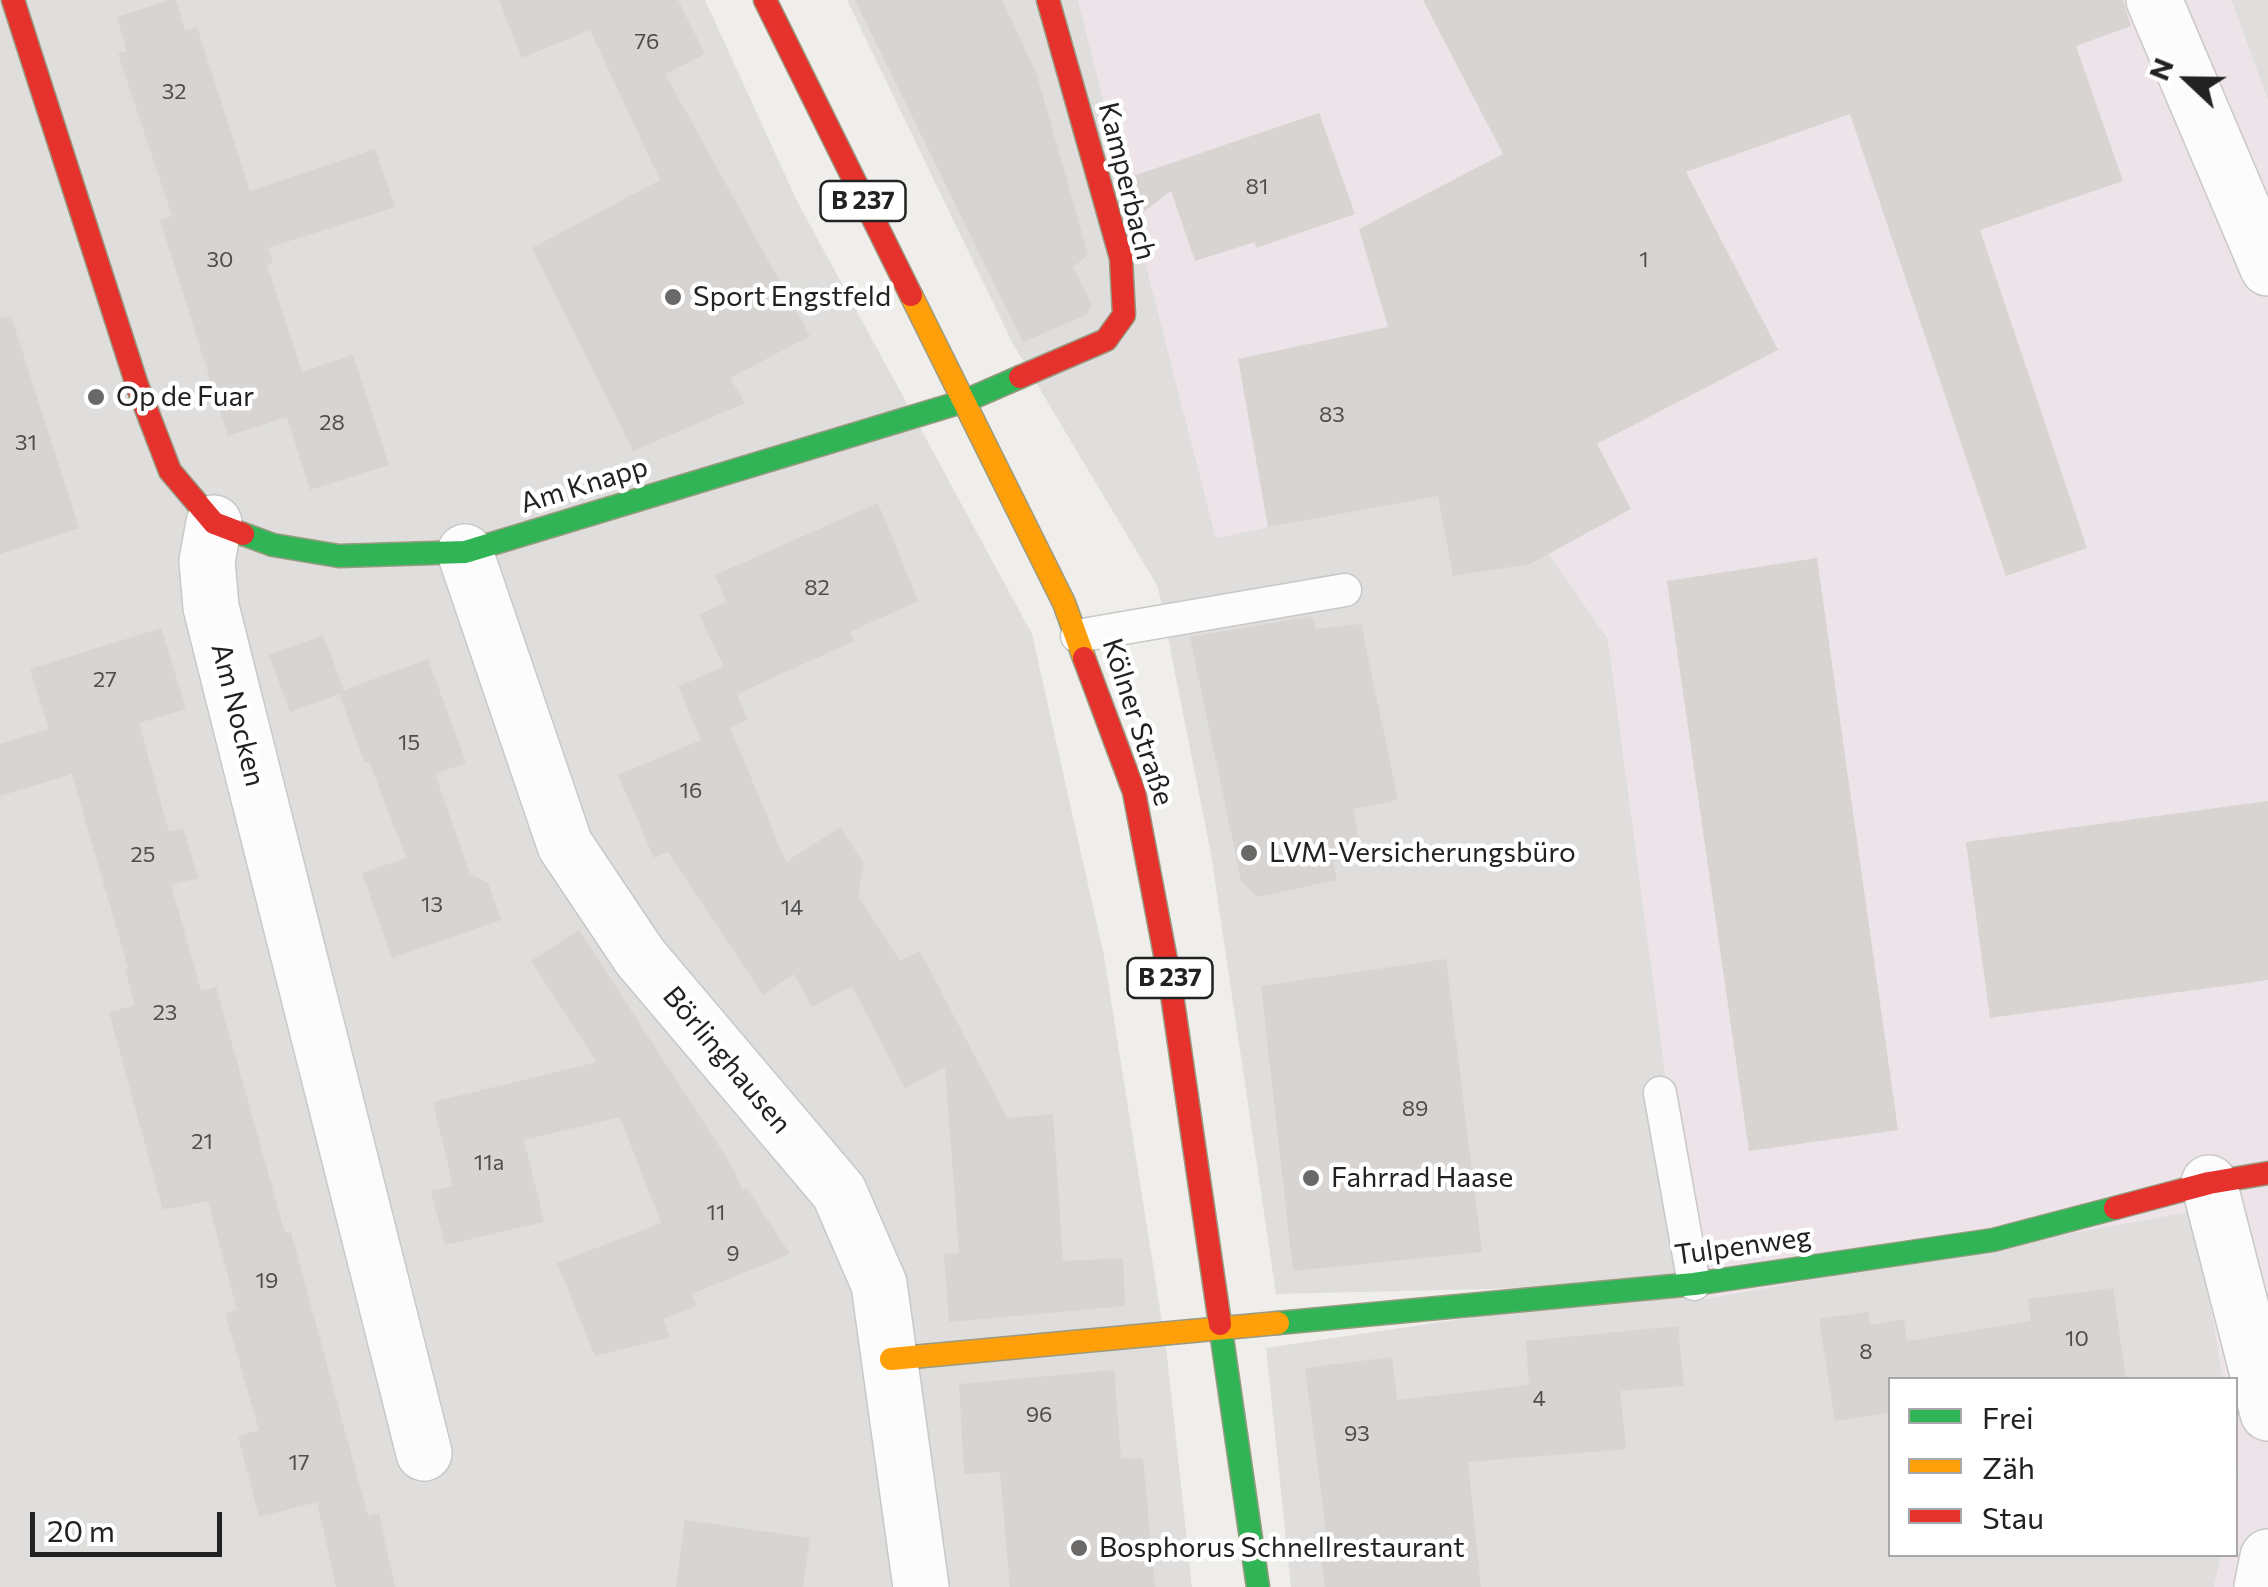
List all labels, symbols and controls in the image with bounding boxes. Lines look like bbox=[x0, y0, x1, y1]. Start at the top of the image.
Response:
house number: 76 bbox=[635, 29, 659, 55]
north arrow bbox=[2138, 30, 2238, 130]
text: N bbox=[2140, 53, 2180, 85]
house number: 32 bbox=[162, 79, 186, 105]
street label: Kamperbach bbox=[1091, 99, 1163, 263]
house number: 81 bbox=[1246, 174, 1268, 200]
road number: B 237 bbox=[820, 181, 906, 221]
house number: 30 bbox=[207, 247, 233, 273]
house number: 1 bbox=[1639, 247, 1649, 273]
place label: Sport Engstfeld bbox=[693, 280, 891, 314]
marker: Sport Engstfeld bbox=[662, 286, 684, 308]
place label: Op de Fuar bbox=[116, 380, 254, 414]
marker: Op de Fuar bbox=[85, 386, 107, 408]
house number: 83 bbox=[1319, 402, 1345, 428]
house number: 28 bbox=[319, 410, 345, 436]
house number: 31 bbox=[15, 430, 37, 456]
street label: Am Knapp bbox=[516, 450, 652, 520]
house number: 82 bbox=[804, 575, 830, 601]
street label: Kölner Straße bbox=[1095, 634, 1181, 810]
street label: Am Nocken bbox=[204, 640, 272, 790]
house number: 27 bbox=[93, 667, 117, 693]
house number: 15 bbox=[398, 730, 420, 756]
house number: 16 bbox=[680, 778, 702, 804]
place label: LVM-Versicherungsbüro bbox=[1269, 836, 1576, 870]
house number: 25 bbox=[131, 842, 155, 868]
marker: LVM-Versicherungsbüro bbox=[1238, 842, 1260, 864]
house number: 13 bbox=[421, 892, 443, 918]
house number: 14 bbox=[781, 895, 803, 921]
road number: B 237 bbox=[1128, 958, 1212, 998]
street label: Börlinghausen bbox=[656, 980, 798, 1140]
house number: 23 bbox=[153, 1000, 177, 1026]
house number: 89 bbox=[1402, 1096, 1428, 1122]
house number: 21 bbox=[191, 1129, 213, 1155]
house number: 11a bbox=[474, 1150, 504, 1176]
place label: Fahrrad Haase bbox=[1331, 1161, 1513, 1195]
marker: Fahrrad Haase bbox=[1300, 1167, 1322, 1189]
house number: 11 bbox=[707, 1200, 725, 1226]
street label: Tulpenweg bbox=[1673, 1220, 1813, 1272]
house number: 9 bbox=[726, 1241, 740, 1267]
house number: 19 bbox=[256, 1268, 278, 1294]
house number: 10 bbox=[2065, 1326, 2089, 1352]
house number: 8 bbox=[1859, 1339, 1873, 1365]
legend bbox=[1888, 1377, 2238, 1557]
house number: 4 bbox=[1532, 1386, 1546, 1412]
text: Frei bbox=[1982, 1398, 2034, 1435]
house number: 96 bbox=[1026, 1402, 1052, 1428]
house number: 93 bbox=[1344, 1421, 1370, 1447]
text: Zäh bbox=[1982, 1448, 2035, 1485]
house number: 17 bbox=[288, 1450, 310, 1476]
scale bar bbox=[35, 1492, 228, 1554]
text: Stau bbox=[1982, 1498, 2044, 1535]
text: 20 m bbox=[47, 1511, 115, 1548]
place label: Bosphorus Schnellrestaurant bbox=[1099, 1531, 1465, 1565]
marker: Bosphorus Schnellrestaurant bbox=[1068, 1537, 1090, 1559]

